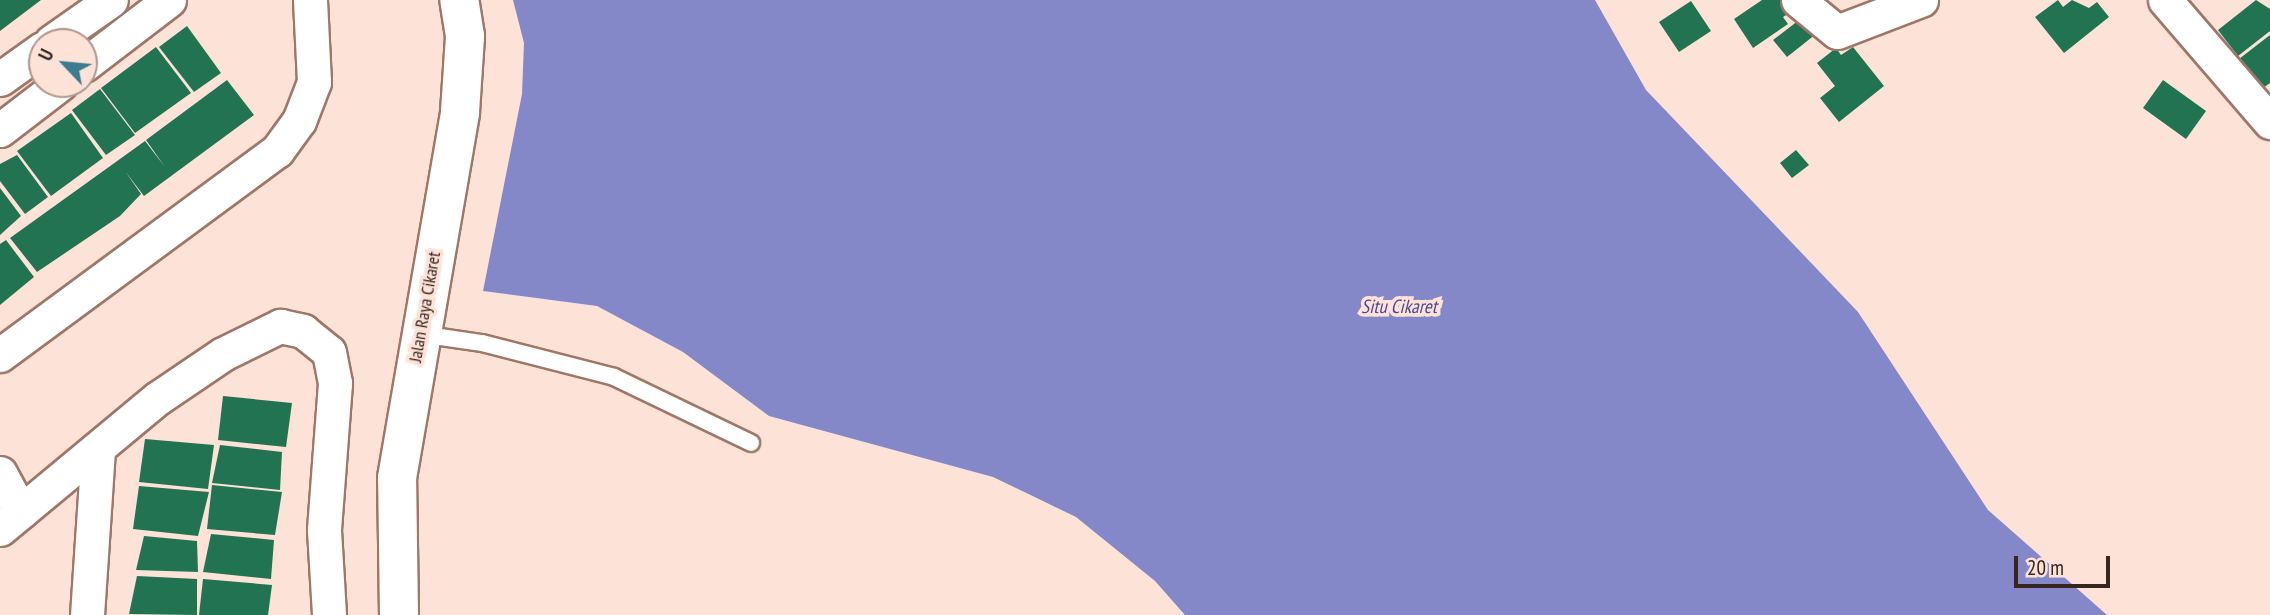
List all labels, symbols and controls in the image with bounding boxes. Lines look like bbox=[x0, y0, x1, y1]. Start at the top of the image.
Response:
north arrow bbox=[28, 28, 98, 98]
text: U bbox=[33, 45, 59, 64]
street label: Jalan Raya Cikaret bbox=[405, 250, 445, 364]
water label: Situ Cikaret bbox=[1361, 296, 1437, 318]
scale bar bbox=[2018, 542, 2114, 586]
text: 20 m bbox=[2027, 554, 2064, 581]

